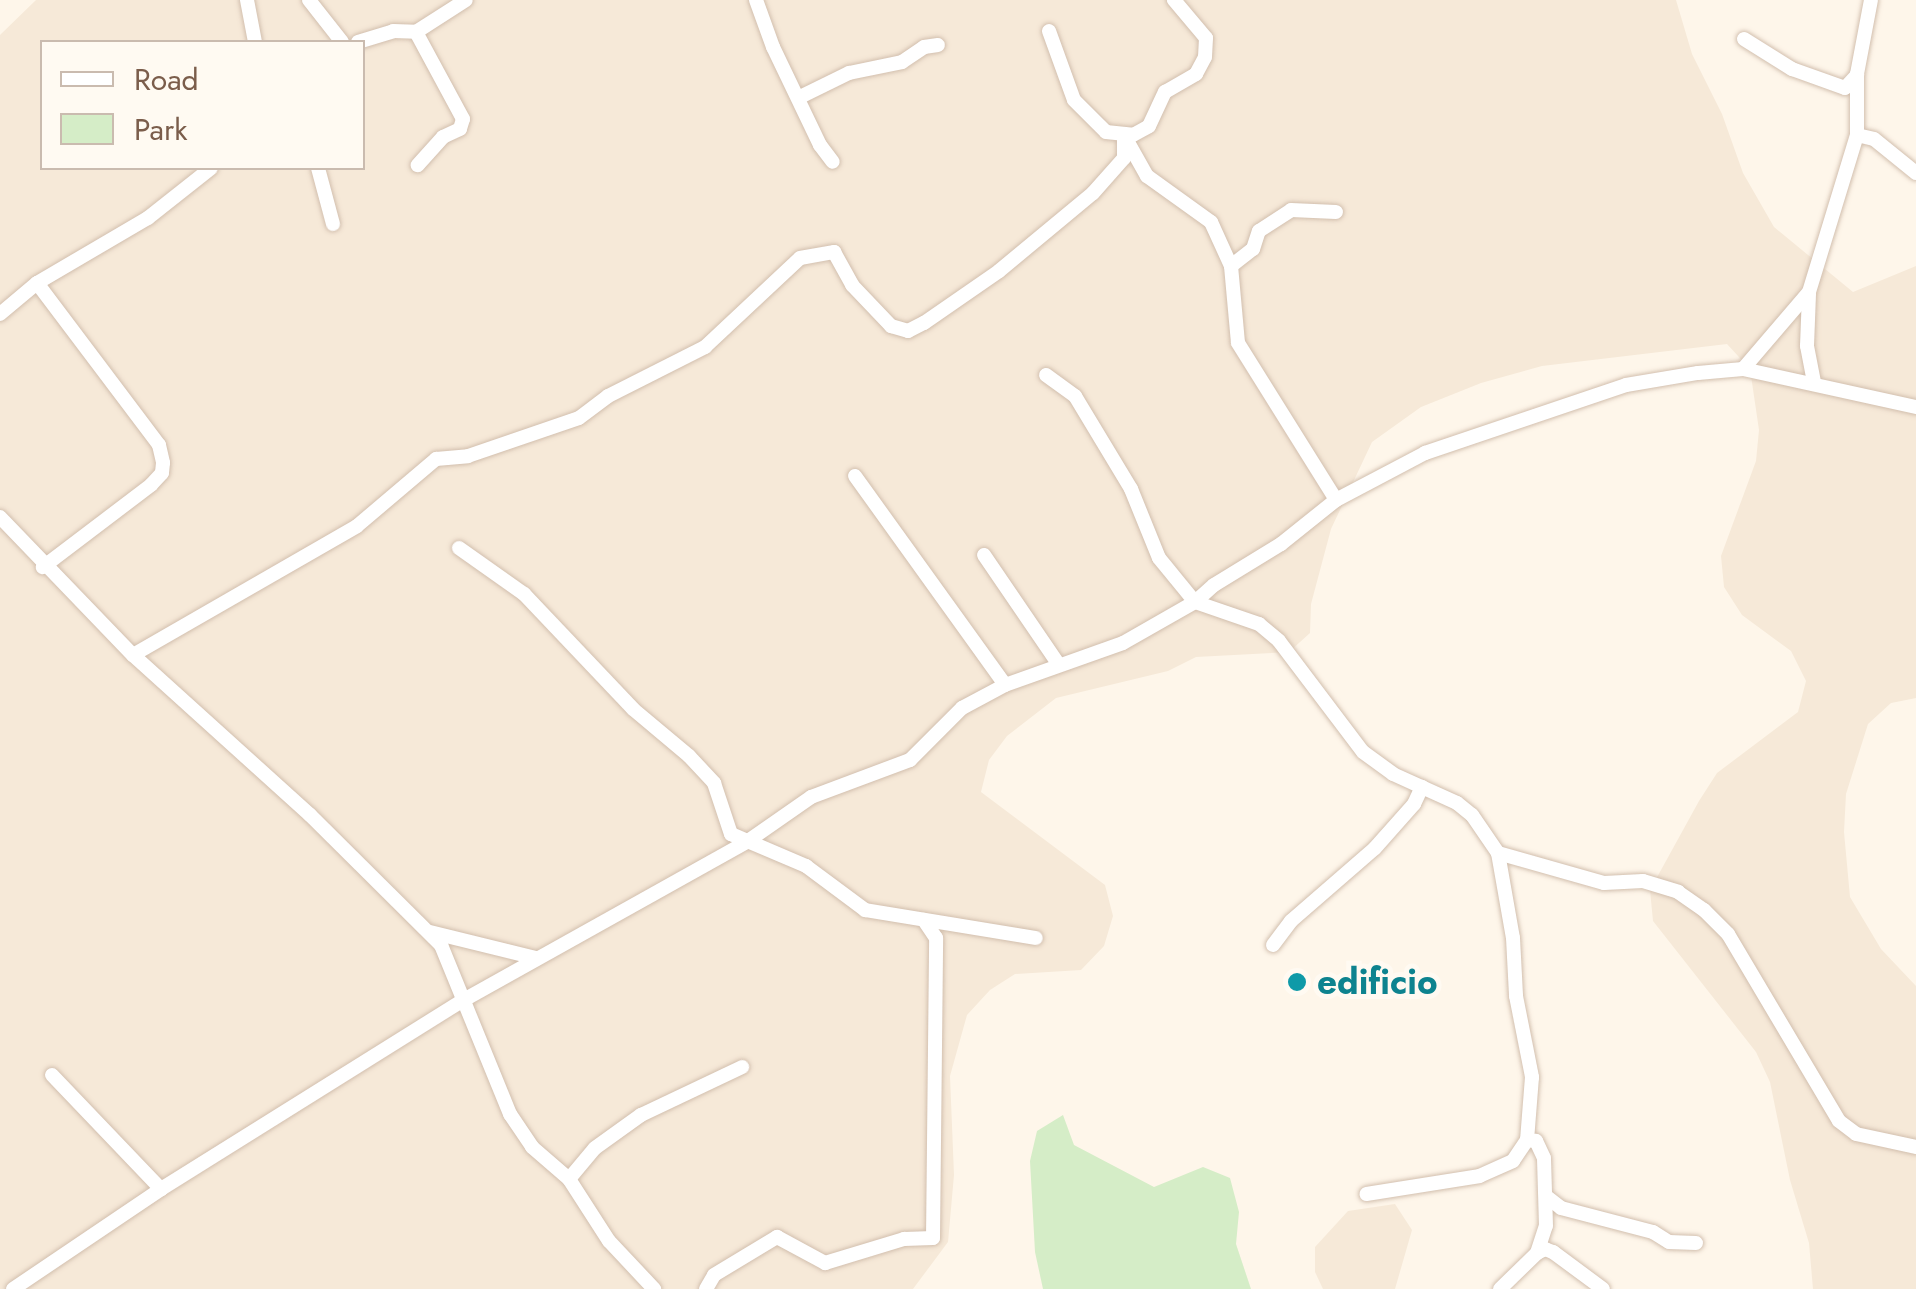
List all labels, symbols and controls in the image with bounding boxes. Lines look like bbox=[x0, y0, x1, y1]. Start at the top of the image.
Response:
legend bbox=[40, 40, 365, 170]
text: Road bbox=[134, 58, 199, 101]
text: Park bbox=[134, 108, 187, 151]
place label: edificio bbox=[1317, 961, 1438, 1003]
marker: edificio bbox=[1286, 971, 1308, 993]

